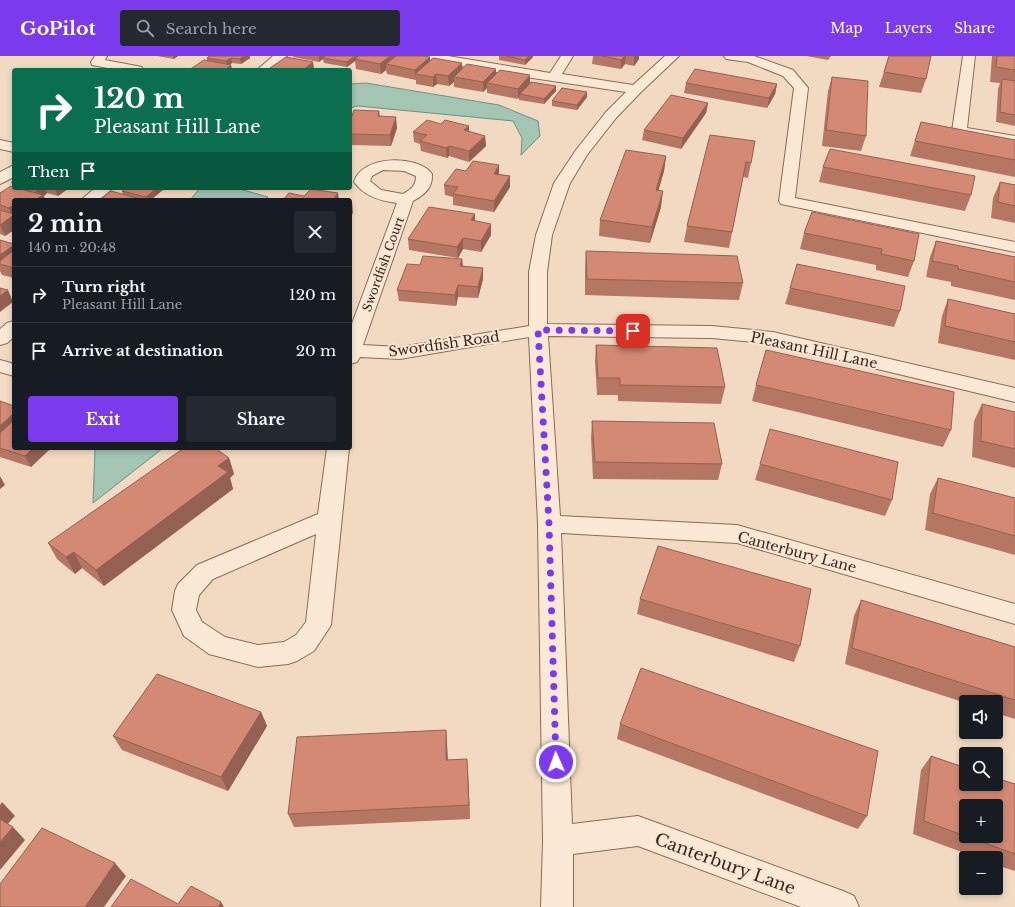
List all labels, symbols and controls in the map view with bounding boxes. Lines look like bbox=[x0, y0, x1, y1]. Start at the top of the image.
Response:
search box bbox=[120, 10, 400, 46]
text: GoPilot bbox=[20, 17, 96, 40]
icon: search bbox=[134, 17, 156, 39]
text: Search here bbox=[166, 19, 257, 38]
text: Map bbox=[830, 19, 863, 37]
text: Layers bbox=[885, 19, 932, 37]
text: Share bbox=[954, 19, 995, 37]
text: 120 m bbox=[94, 81, 184, 116]
icon: right bbox=[28, 84, 80, 136]
text: Pleasant Hill Lane bbox=[94, 116, 260, 138]
icon: arrive bbox=[77, 160, 99, 182]
text: Then bbox=[28, 162, 69, 181]
text: 2 min bbox=[28, 209, 103, 238]
button: close bbox=[294, 211, 336, 253]
street label: Swordfish Court bbox=[359, 214, 407, 313]
text: 140 m · 20:48 bbox=[28, 239, 116, 256]
text: Turn right bbox=[62, 277, 145, 296]
icon: right bbox=[28, 284, 50, 306]
text: 120 m bbox=[289, 285, 336, 304]
text: Pleasant Hill Lane bbox=[62, 296, 182, 313]
pin bbox=[616, 314, 650, 348]
icon: arrive bbox=[622, 320, 644, 342]
street label: Swordfish Road bbox=[387, 327, 501, 361]
street label: Pleasant Hill Lane bbox=[749, 328, 879, 372]
icon: arrive bbox=[28, 340, 50, 362]
text: Arrive at destination bbox=[62, 341, 223, 360]
text: 20 m bbox=[296, 341, 336, 360]
button: Exit bbox=[28, 396, 178, 442]
button: Share bbox=[186, 396, 336, 442]
street label: Canterbury Lane bbox=[736, 528, 858, 576]
map controls bbox=[959, 695, 1003, 895]
button: sound bbox=[959, 695, 1003, 739]
position arrow bbox=[535, 741, 577, 783]
button: search bbox=[959, 747, 1003, 791]
button: + bbox=[959, 799, 1003, 843]
street label: Canterbury Lane bbox=[652, 829, 798, 899]
button: − bbox=[959, 851, 1003, 895]

